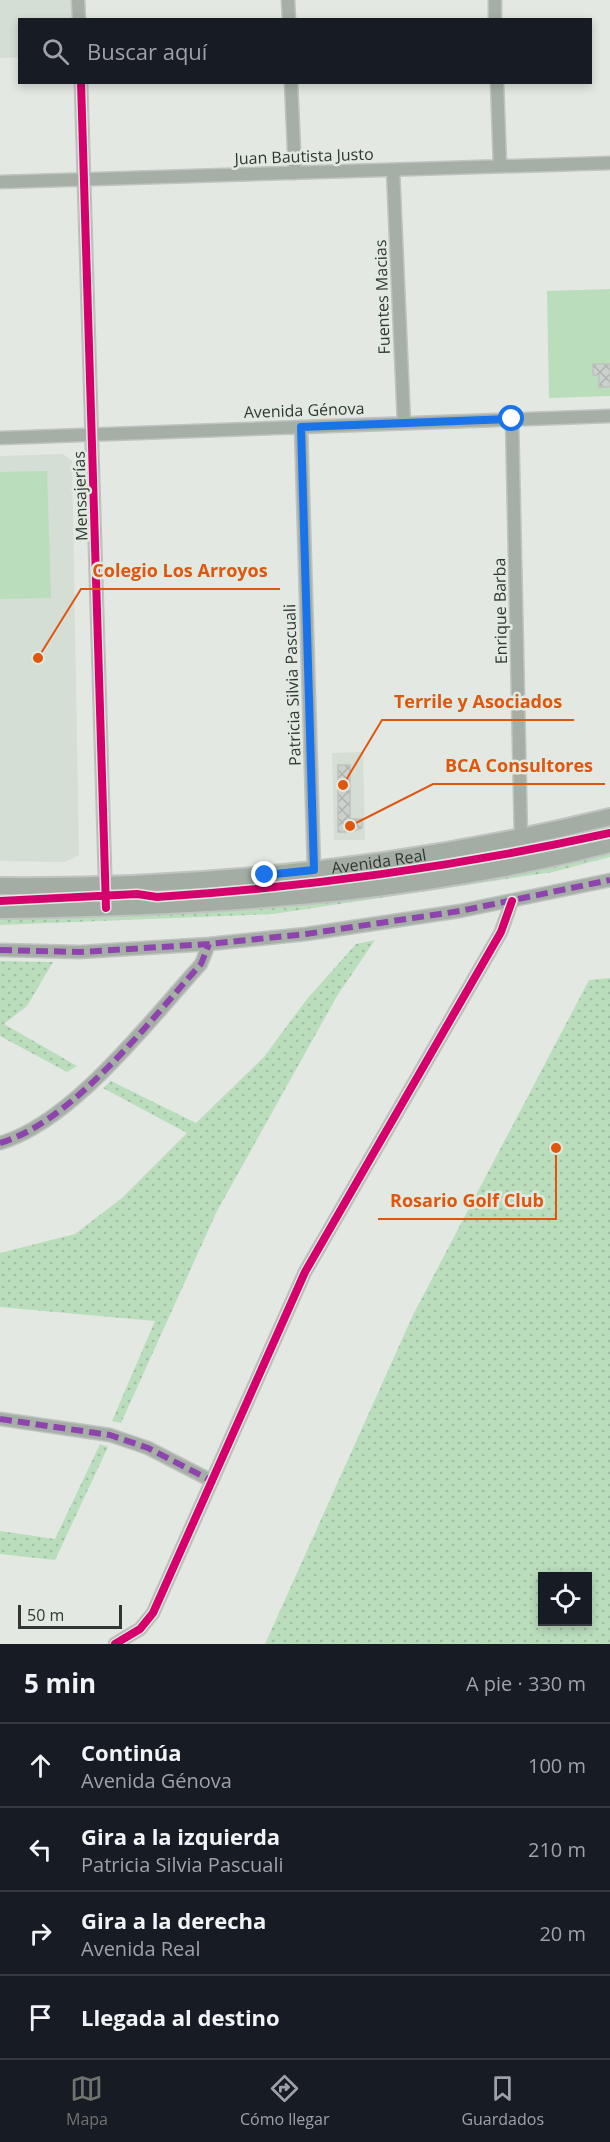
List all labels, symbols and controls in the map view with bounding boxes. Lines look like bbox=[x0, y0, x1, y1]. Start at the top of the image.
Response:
search box bbox=[18, 18, 592, 84]
icon: search bbox=[39, 35, 72, 68]
text: Buscar aquí bbox=[87, 36, 207, 66]
street label: Juan Bautista Justo bbox=[232, 143, 374, 169]
street label: Fuentes Macias bbox=[369, 239, 395, 355]
street label: Avenida Génova bbox=[243, 397, 365, 423]
route start bbox=[498, 405, 524, 431]
street label: Mensajerías bbox=[67, 451, 93, 541]
callout: Colegio Los Arroyos bbox=[81, 553, 280, 589]
text: Colegio Los Arroyos bbox=[92, 558, 268, 582]
street label: Enrique Barba bbox=[488, 558, 512, 664]
street label: Patricia Silvia Pascuali bbox=[278, 604, 306, 766]
callout: Terrile y Asociados bbox=[382, 684, 574, 720]
text: Terrile y Asociados bbox=[394, 689, 562, 713]
callout: BCA Consultores bbox=[433, 748, 605, 784]
text: BCA Consultores bbox=[445, 753, 593, 777]
street label: Avenida Real bbox=[330, 843, 428, 879]
route end bbox=[251, 861, 277, 887]
callout: Rosario Golf Club bbox=[378, 1183, 556, 1219]
text: Rosario Golf Club bbox=[390, 1188, 544, 1212]
map controls bbox=[538, 1572, 592, 1626]
button: locate bbox=[538, 1572, 592, 1626]
scale bar bbox=[18, 1602, 122, 1630]
text: 50 m bbox=[27, 1604, 64, 1626]
text: 5 min bbox=[24, 1665, 96, 1701]
text: A pie · 330 m bbox=[466, 1670, 586, 1697]
text: Continúa bbox=[81, 1737, 182, 1767]
icon: ahead bbox=[24, 1749, 57, 1782]
text: 100 m bbox=[528, 1752, 586, 1779]
text: Avenida Génova bbox=[81, 1767, 232, 1794]
text: Gira a la izquierda bbox=[81, 1821, 280, 1851]
icon: left bbox=[24, 1833, 57, 1866]
text: 210 m bbox=[528, 1836, 586, 1863]
text: Patricia Silvia Pascuali bbox=[81, 1851, 284, 1878]
text: Gira a la derecha bbox=[81, 1905, 266, 1935]
icon: right bbox=[24, 1917, 57, 1950]
text: 20 m bbox=[539, 1920, 586, 1947]
text: Avenida Real bbox=[81, 1935, 200, 1962]
icon: arrive bbox=[24, 2001, 57, 2034]
text: Llegada al destino bbox=[81, 2002, 280, 2032]
tab: Mapa bbox=[66, 2072, 108, 2130]
tab: Cómo llegar bbox=[240, 2072, 329, 2130]
tab: Guardados bbox=[461, 2072, 544, 2130]

